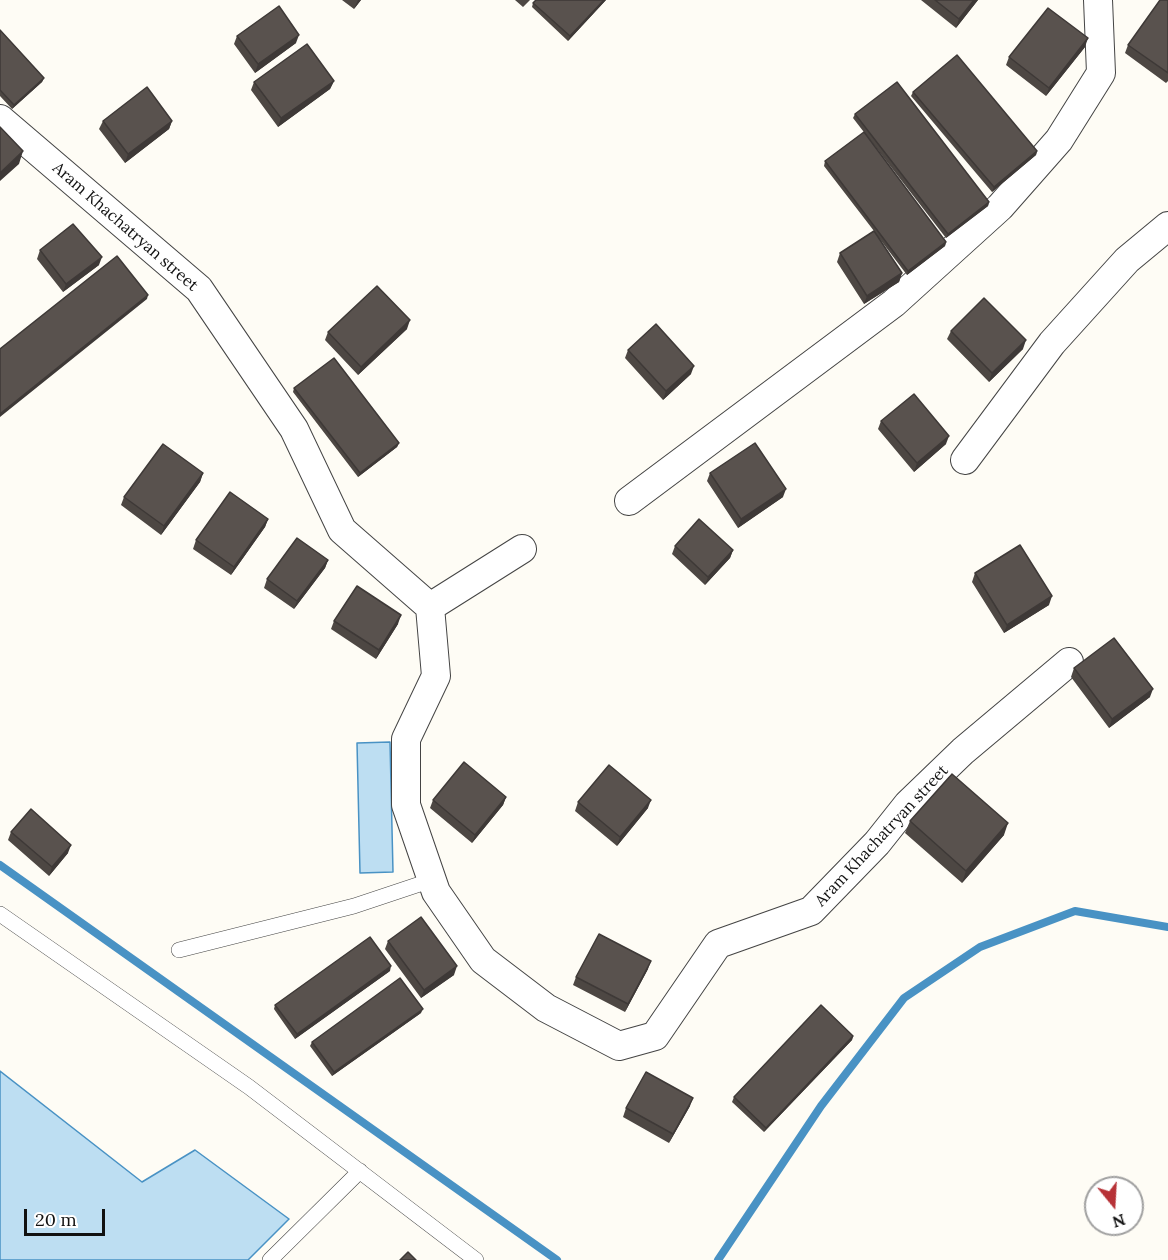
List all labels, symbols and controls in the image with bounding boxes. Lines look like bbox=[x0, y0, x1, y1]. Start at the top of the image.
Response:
street label: Aram Khachatryan street bbox=[48, 159, 202, 295]
street label: Aram Khachatryan street bbox=[811, 761, 953, 911]
north arrow bbox=[1084, 1176, 1144, 1236]
scale bar bbox=[27, 1197, 108, 1235]
text: 20 m bbox=[35, 1208, 77, 1231]
text: N bbox=[1110, 1210, 1128, 1233]

